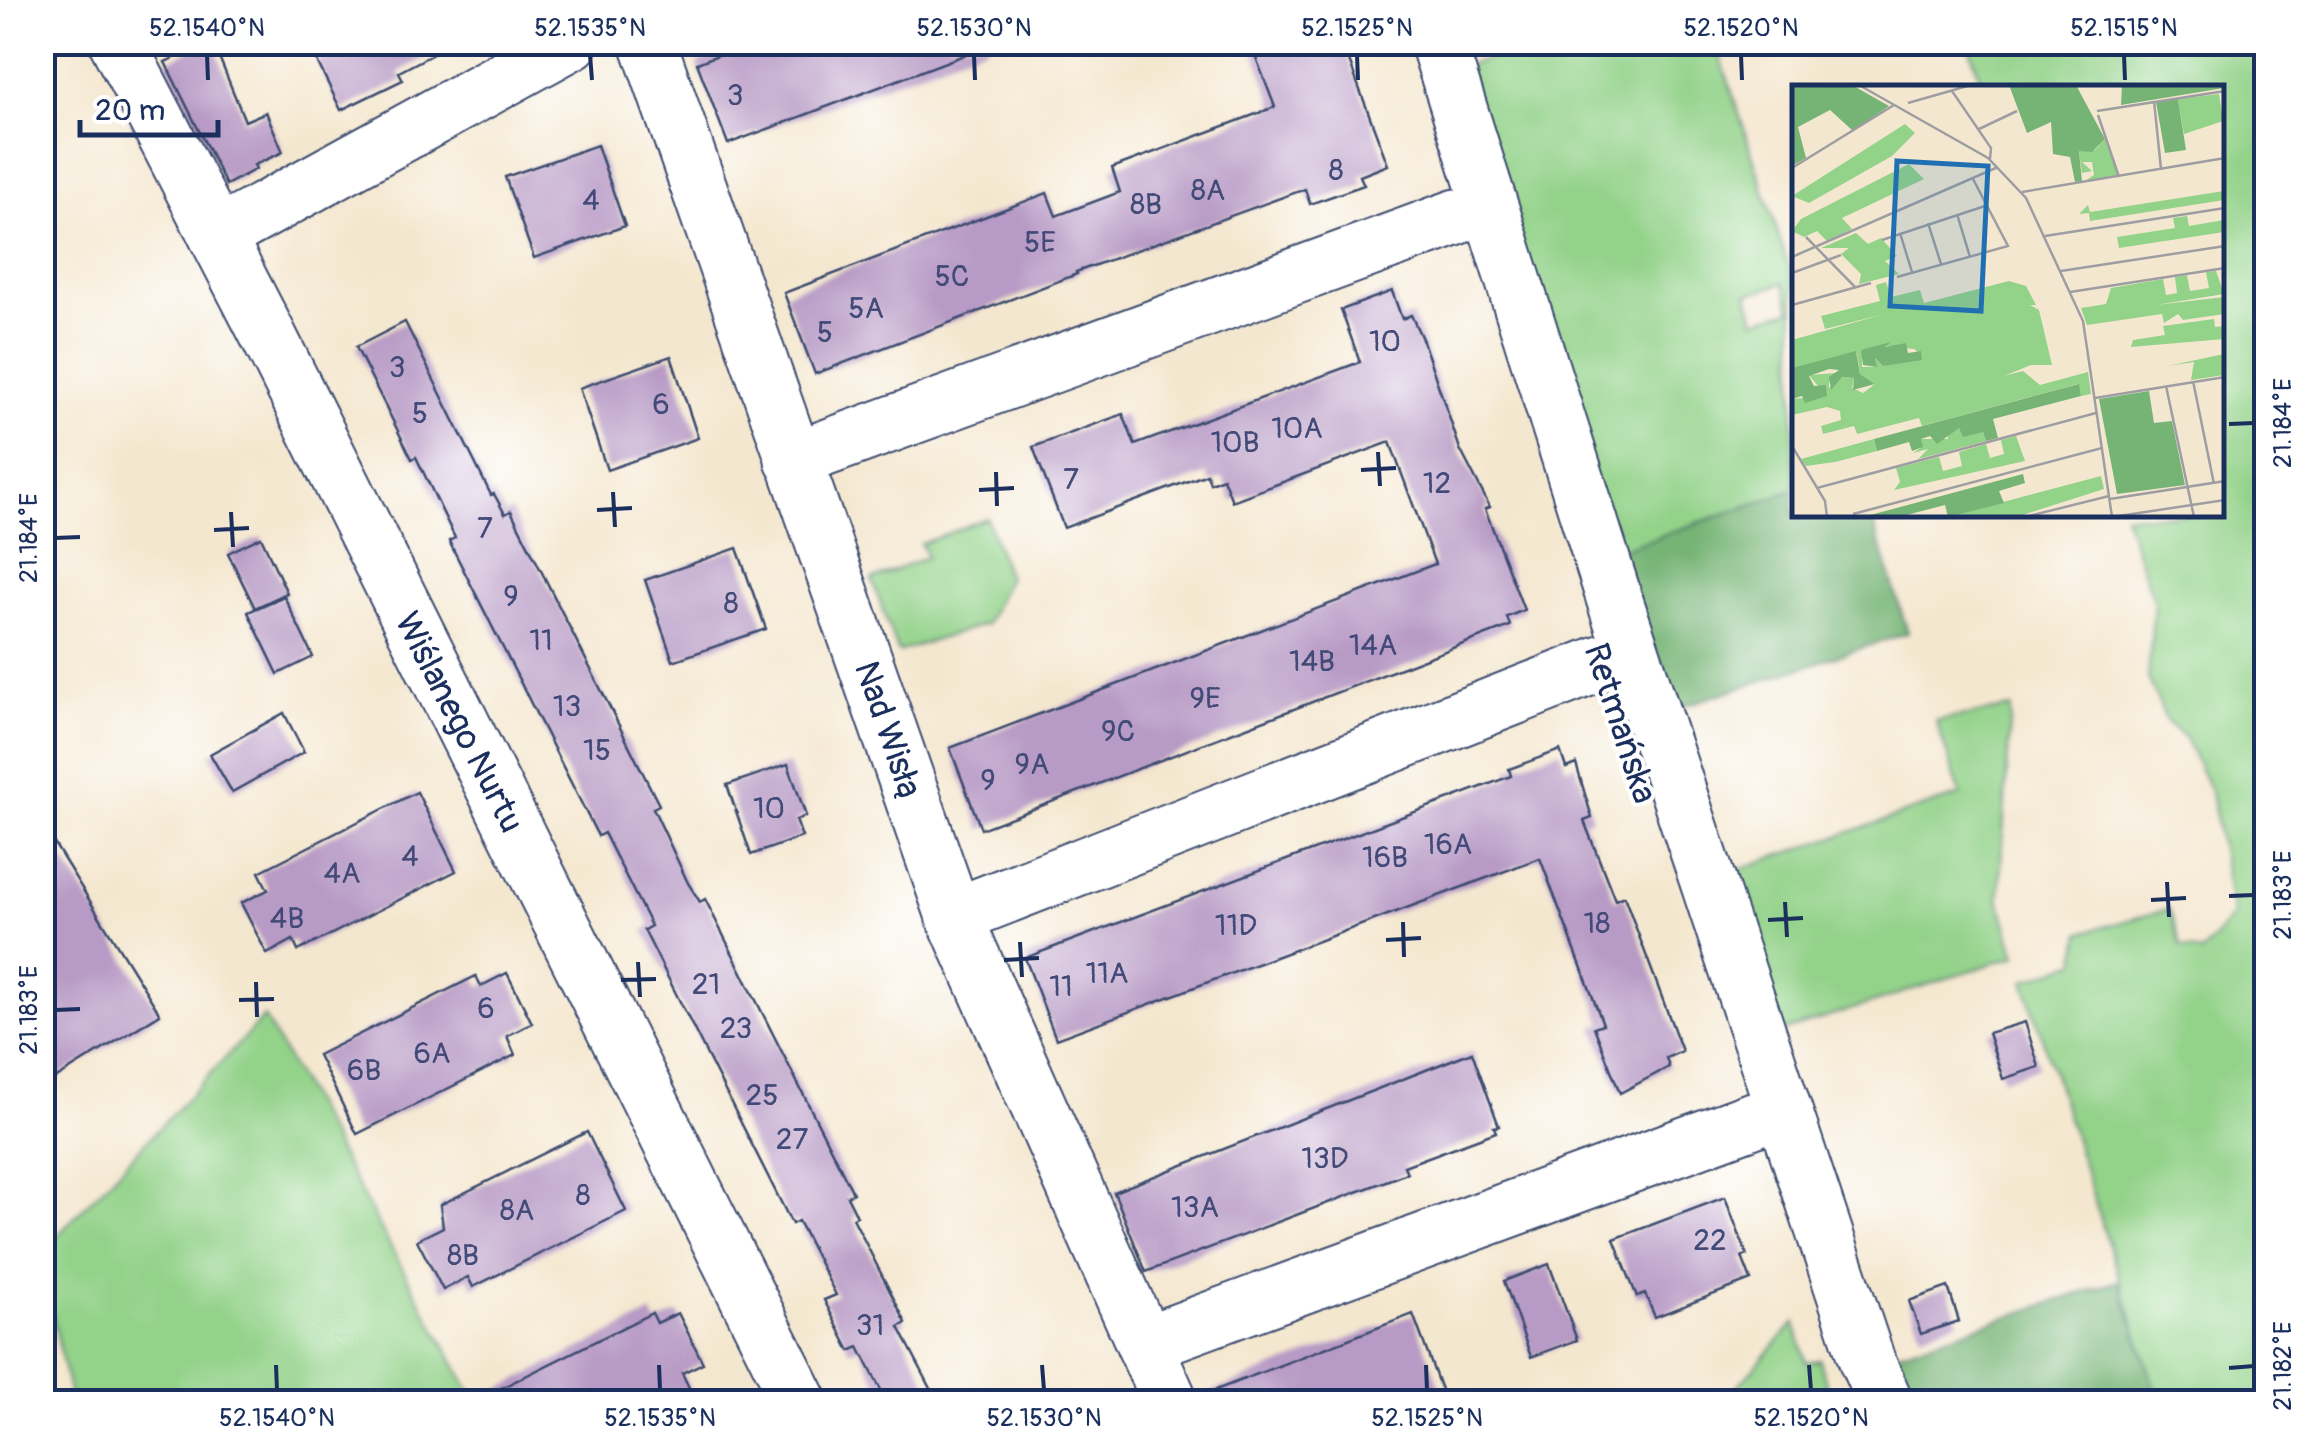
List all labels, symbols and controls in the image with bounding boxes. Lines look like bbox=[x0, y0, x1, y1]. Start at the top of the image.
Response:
text: 52.1540°N bbox=[149, 13, 265, 44]
text: 52.1535°N bbox=[534, 13, 646, 44]
text: 52.1530°N bbox=[916, 13, 1032, 44]
text: 52.1525°N bbox=[1301, 13, 1413, 44]
text: 52.1520°N bbox=[1683, 13, 1799, 44]
text: 52.1515°N bbox=[2070, 13, 2178, 44]
scale bar bbox=[80, 75, 218, 137]
house number: 3 bbox=[727, 77, 743, 114]
inset map bbox=[1792, 85, 2224, 518]
text: 20 m bbox=[95, 92, 165, 129]
house number: 8 bbox=[1328, 152, 1344, 189]
house number: 8A bbox=[1191, 172, 1225, 209]
house number: 4 bbox=[582, 182, 600, 219]
house number: 8B bbox=[1130, 186, 1162, 223]
house number: 5E bbox=[1024, 224, 1056, 261]
house number: 5C bbox=[935, 258, 969, 295]
house number: 5A bbox=[848, 290, 884, 327]
house number: 5 bbox=[817, 314, 833, 351]
house number: 10 bbox=[1369, 323, 1401, 360]
house number: 3 bbox=[389, 349, 405, 386]
text: 21.184°E bbox=[2268, 378, 2299, 468]
house number: 6 bbox=[652, 386, 670, 423]
house number: 5 bbox=[412, 395, 428, 432]
house number: 10A bbox=[1271, 410, 1323, 447]
house number: 10B bbox=[1210, 424, 1260, 461]
house number: 7 bbox=[1063, 461, 1079, 498]
house number: 12 bbox=[1423, 465, 1451, 502]
text: 21.184°E bbox=[14, 493, 45, 583]
house number: 7 bbox=[477, 510, 493, 547]
house number: 9 bbox=[503, 578, 519, 615]
house number: 8 bbox=[723, 585, 739, 622]
street label: Wiślanego Nurtu bbox=[385, 605, 534, 840]
house number: 11 bbox=[529, 622, 553, 659]
house number: 14A bbox=[1349, 627, 1397, 664]
street label: Retmańska bbox=[1574, 638, 1667, 809]
house number: 14B bbox=[1289, 643, 1335, 680]
street label: Nad Wisłą bbox=[844, 655, 932, 805]
house number: 9E bbox=[1189, 680, 1221, 717]
house number: 13 bbox=[553, 688, 581, 725]
house number: 9C bbox=[1101, 713, 1135, 750]
house number: 15 bbox=[583, 732, 611, 769]
house number: 9A bbox=[1015, 746, 1049, 783]
house number: 9 bbox=[980, 762, 996, 799]
house number: 10 bbox=[753, 790, 785, 827]
house number: 16A bbox=[1424, 826, 1472, 863]
house number: 4 bbox=[401, 838, 419, 875]
house number: 16B bbox=[1362, 839, 1408, 876]
text: 21.183°E bbox=[2268, 850, 2299, 940]
house number: 4A bbox=[324, 855, 360, 892]
house number: 4B bbox=[270, 900, 304, 937]
house number: 18 bbox=[1584, 905, 1610, 942]
house number: 11D bbox=[1215, 907, 1257, 944]
house number: 11A bbox=[1086, 955, 1128, 992]
text: 21.183°E bbox=[14, 965, 45, 1055]
house number: 21 bbox=[692, 966, 720, 1003]
house number: 11 bbox=[1049, 968, 1073, 1005]
house number: 6 bbox=[477, 990, 495, 1027]
house number: 23 bbox=[720, 1010, 752, 1047]
house number: 6A bbox=[414, 1035, 450, 1072]
house number: 6B bbox=[347, 1052, 381, 1089]
house number: 25 bbox=[745, 1077, 779, 1114]
house number: 27 bbox=[776, 1121, 808, 1158]
house number: 13D bbox=[1301, 1140, 1349, 1177]
house number: 8 bbox=[575, 1177, 591, 1214]
house number: 13A bbox=[1171, 1189, 1219, 1226]
house number: 8A bbox=[500, 1192, 534, 1229]
house number: 22 bbox=[1693, 1222, 1727, 1259]
house number: 8B bbox=[447, 1237, 479, 1274]
house number: 31 bbox=[856, 1307, 884, 1344]
text: 21.182°E bbox=[2268, 1321, 2299, 1411]
text: 52.1540°N bbox=[219, 1403, 335, 1434]
text: 52.1535°N bbox=[604, 1403, 716, 1434]
text: 52.1530°N bbox=[986, 1403, 1102, 1434]
text: 52.1525°N bbox=[1371, 1403, 1483, 1434]
text: 52.1520°N bbox=[1753, 1403, 1869, 1434]

